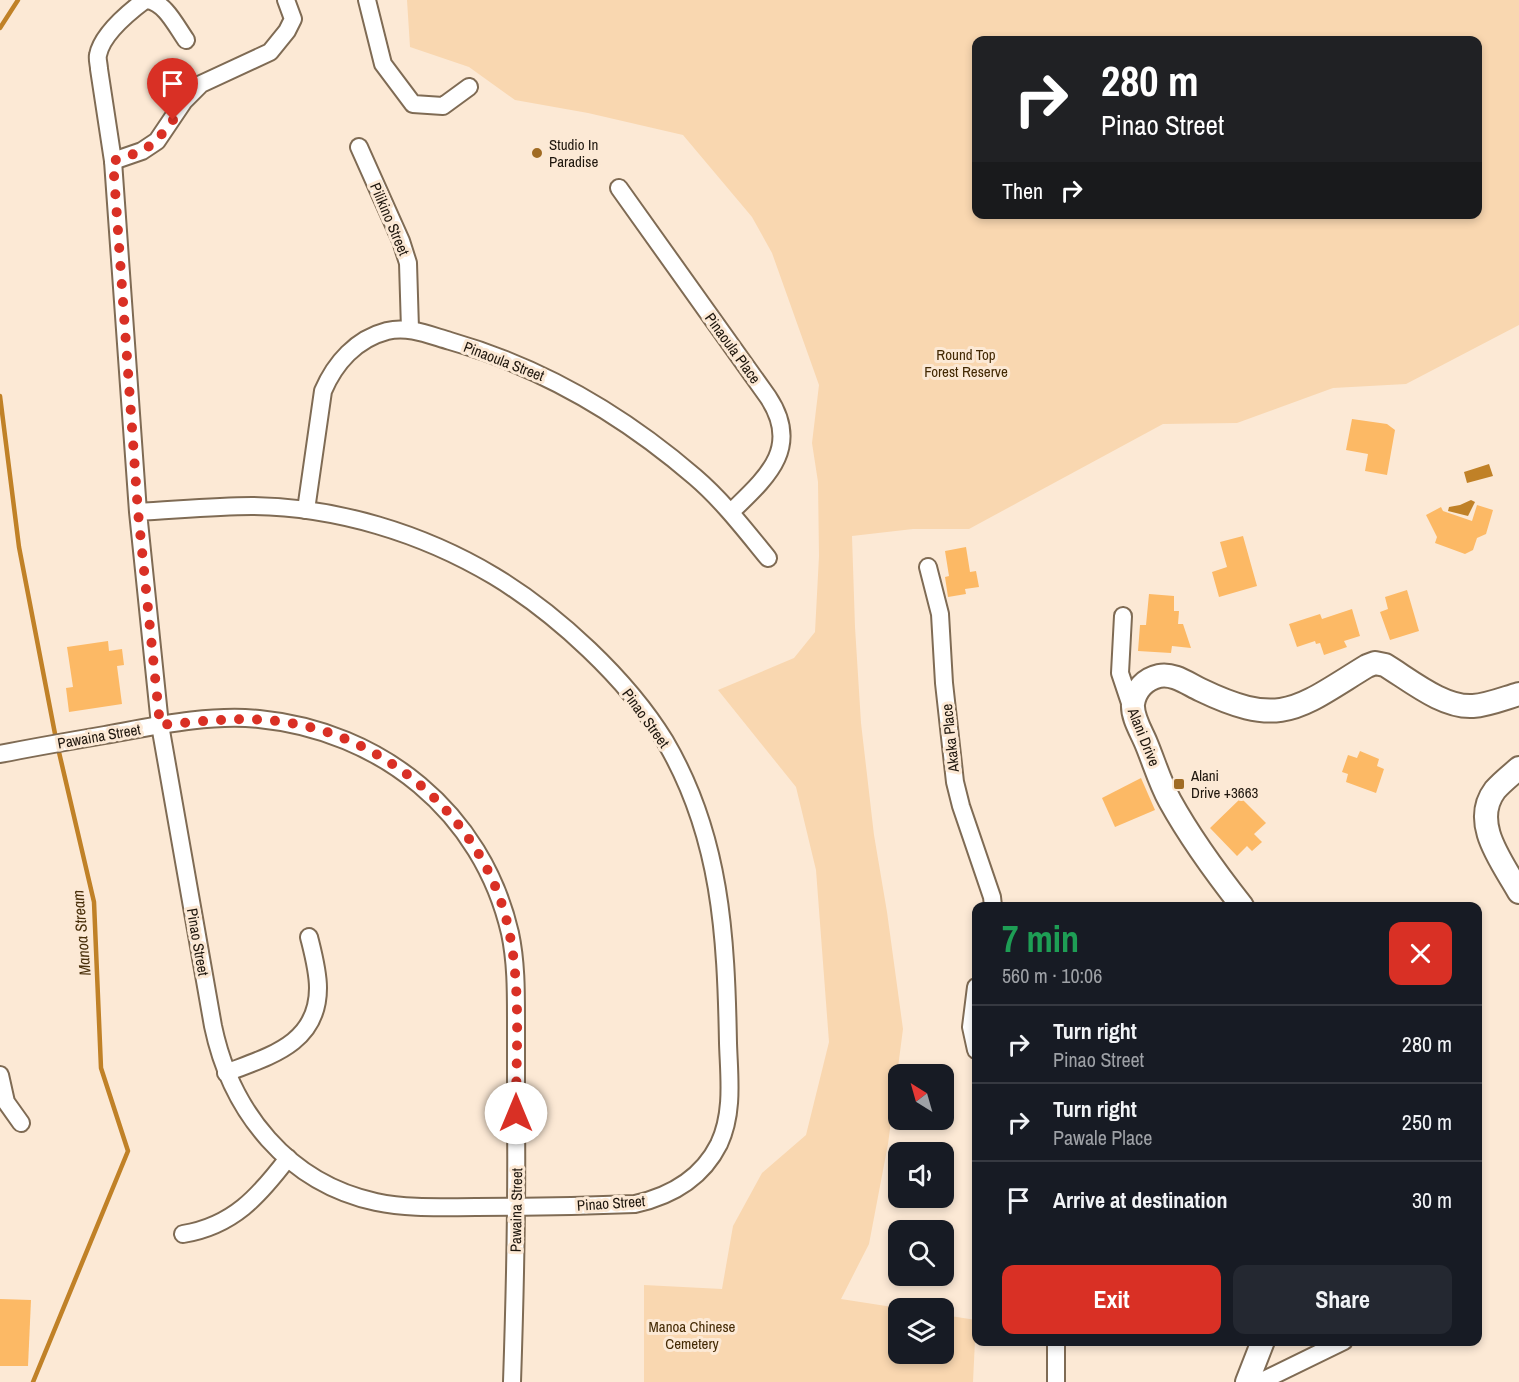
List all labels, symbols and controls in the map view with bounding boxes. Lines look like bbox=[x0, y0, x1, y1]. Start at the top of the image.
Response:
text: 280 m bbox=[1101, 53, 1199, 109]
pin bbox=[147, 58, 198, 120]
icon: right bbox=[1002, 60, 1080, 138]
icon: arrive bbox=[156, 67, 189, 100]
text: Pinao Street bbox=[1101, 107, 1224, 143]
place label: Studio In Paradise bbox=[549, 134, 598, 172]
marker: Studio In Paradise bbox=[530, 146, 544, 160]
icon: right bbox=[1055, 174, 1088, 207]
text: Then bbox=[1002, 176, 1043, 206]
street label: Pilikino Street bbox=[365, 179, 415, 259]
street label: Pinaoula Place bbox=[700, 308, 766, 388]
street label: Pinaoula Street bbox=[461, 336, 548, 386]
park label: Round Top Forest Reserve bbox=[924, 344, 1008, 382]
street label: Pinao Street bbox=[617, 684, 675, 752]
street label: Akaka Place bbox=[936, 703, 964, 774]
street label: Alani Drive bbox=[1122, 704, 1165, 769]
street label: Pawaina Street bbox=[56, 718, 143, 754]
place label: Alani Drive +3663 bbox=[1190, 765, 1259, 803]
marker: Alani Drive +3663 bbox=[1172, 777, 1186, 791]
water label: Manoa Stream bbox=[66, 889, 96, 977]
street label: Pinao Street bbox=[182, 907, 214, 978]
text: 7 min bbox=[1002, 915, 1079, 963]
button: close bbox=[1389, 922, 1452, 985]
text: 560 m · 10:06 bbox=[1002, 962, 1102, 989]
text: Turn right bbox=[1053, 1016, 1137, 1046]
icon: right bbox=[1002, 1028, 1035, 1061]
text: 280 m bbox=[1402, 1029, 1452, 1059]
text: Pinao Street bbox=[1053, 1046, 1144, 1073]
north arrow bbox=[888, 1064, 954, 1130]
map controls bbox=[888, 1064, 954, 1364]
position arrow bbox=[484, 1081, 548, 1145]
text: Turn right bbox=[1053, 1094, 1137, 1124]
icon: right bbox=[1002, 1106, 1035, 1139]
text: 250 m bbox=[1402, 1107, 1452, 1137]
text: Pawale Place bbox=[1053, 1124, 1152, 1151]
button: sound bbox=[888, 1142, 954, 1208]
street label: Pawaina Street bbox=[505, 1167, 527, 1252]
icon: arrive bbox=[1002, 1184, 1035, 1217]
text: Arrive at destination bbox=[1053, 1185, 1227, 1215]
text: 30 m bbox=[1412, 1185, 1452, 1215]
street label: Pinao Street bbox=[576, 1190, 646, 1216]
button: search bbox=[888, 1220, 954, 1286]
button: Exit bbox=[1002, 1265, 1221, 1334]
button: Share bbox=[1233, 1265, 1452, 1334]
button: layers bbox=[888, 1298, 954, 1364]
park label: Manoa Chinese Cemetery bbox=[649, 1316, 736, 1354]

